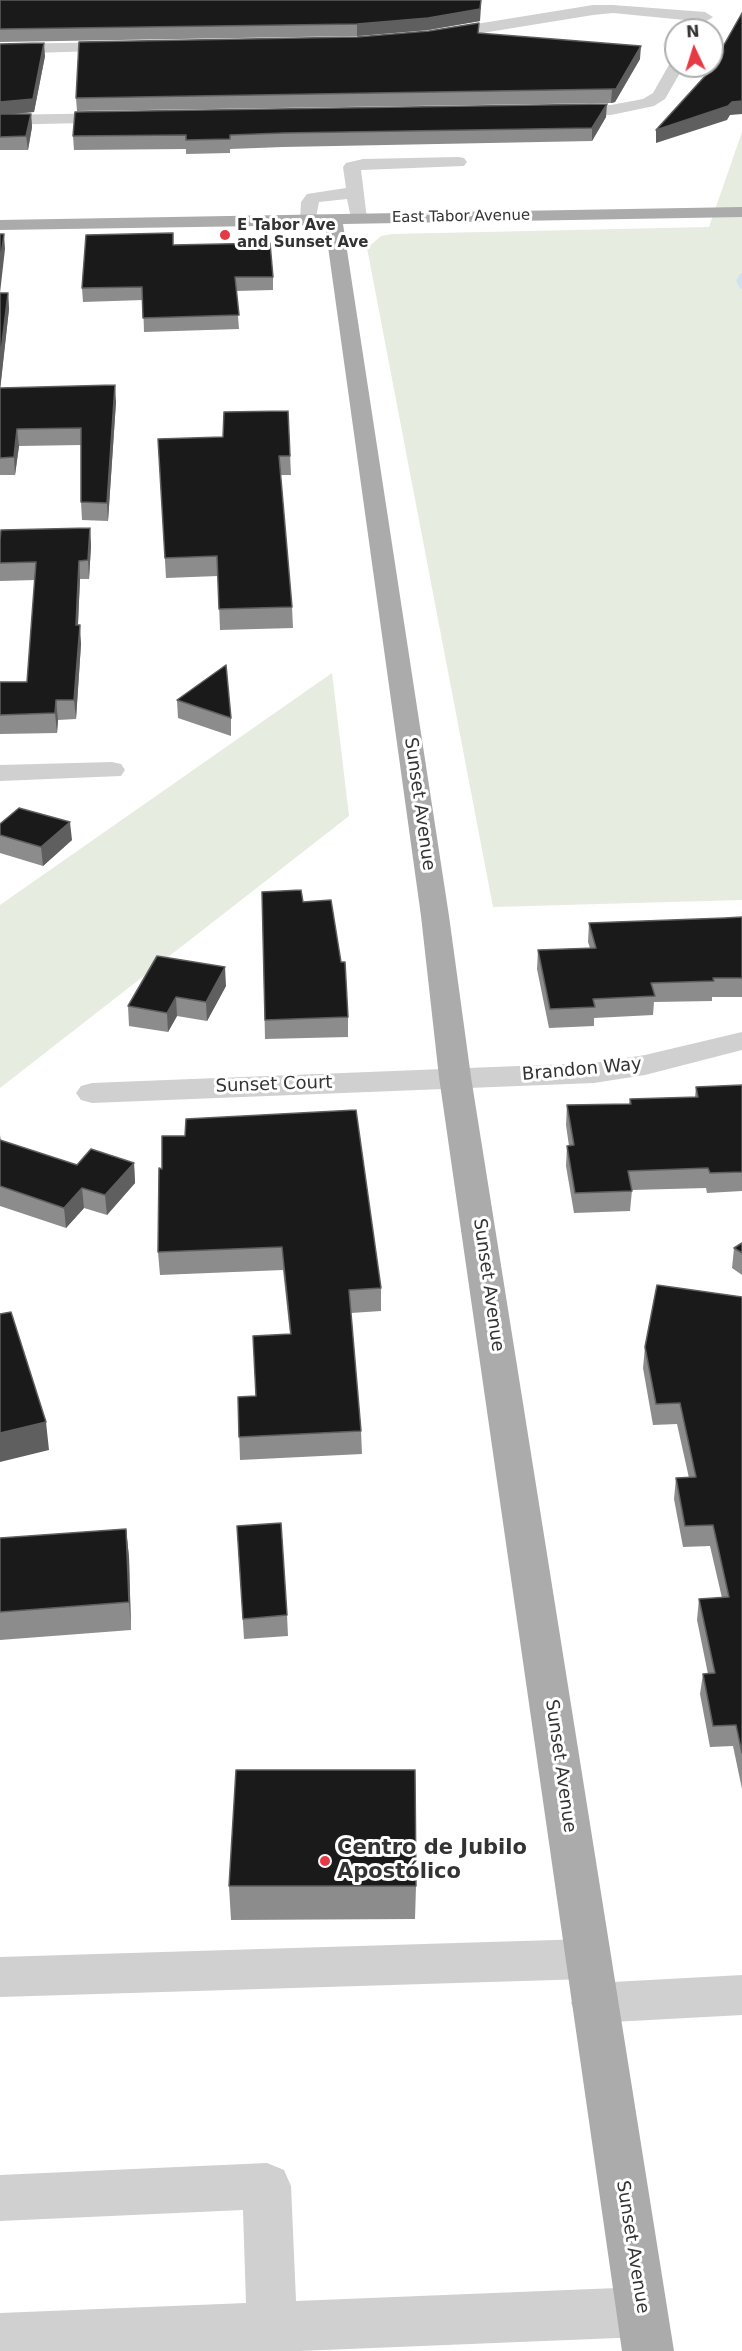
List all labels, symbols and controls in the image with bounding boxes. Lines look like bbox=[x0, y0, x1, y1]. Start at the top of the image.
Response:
north arrow bbox=[664, 18, 724, 78]
text: N bbox=[685, 22, 700, 41]
street label: East Tabor Avenue bbox=[392, 207, 530, 227]
place label: E Tabor Ave and Sunset Ave bbox=[237, 217, 368, 252]
marker: E Tabor Ave and Sunset Ave bbox=[218, 228, 232, 242]
street label: Sunset Avenue bbox=[399, 736, 439, 872]
street label: Brandon Way bbox=[521, 1054, 643, 1086]
street label: Sunset Court bbox=[215, 1072, 333, 1098]
street label: Sunset Avenue bbox=[468, 1217, 508, 1353]
street label: Sunset Avenue bbox=[540, 1698, 580, 1834]
place label: Centro de Jubilo Apostólico bbox=[337, 1836, 527, 1886]
marker: Centro de Jubilo Apostólico bbox=[318, 1854, 332, 1868]
street label: Sunset Avenue bbox=[611, 2179, 653, 2315]

